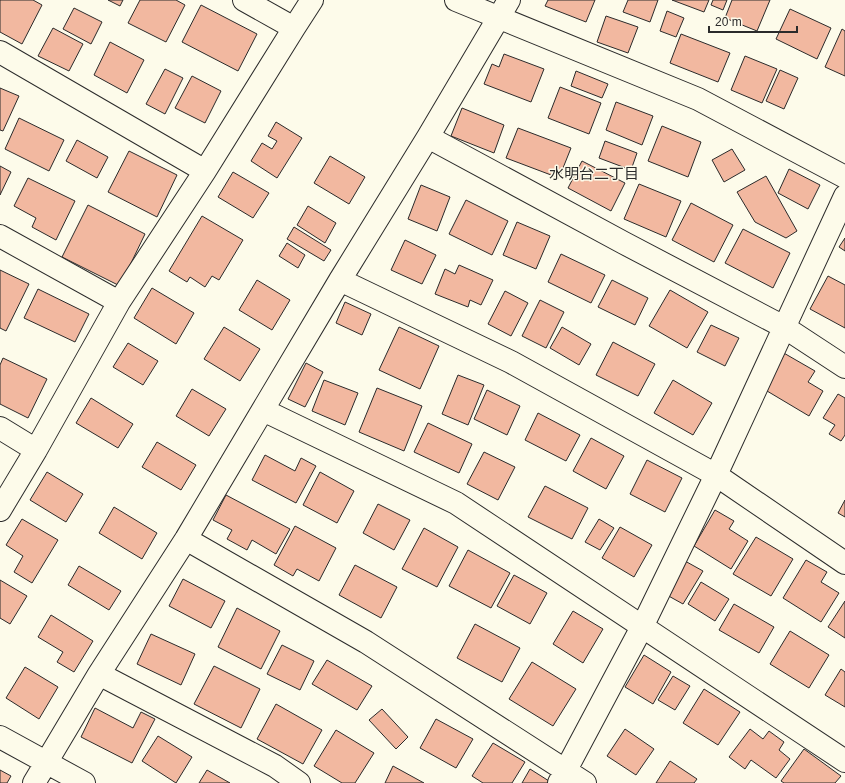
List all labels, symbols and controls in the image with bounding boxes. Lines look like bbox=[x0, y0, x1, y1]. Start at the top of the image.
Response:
scale bar bbox=[709, 8, 797, 34]
text: 20 m bbox=[715, 15, 742, 29]
district label: 水明台二丁目 bbox=[549, 165, 639, 182]

